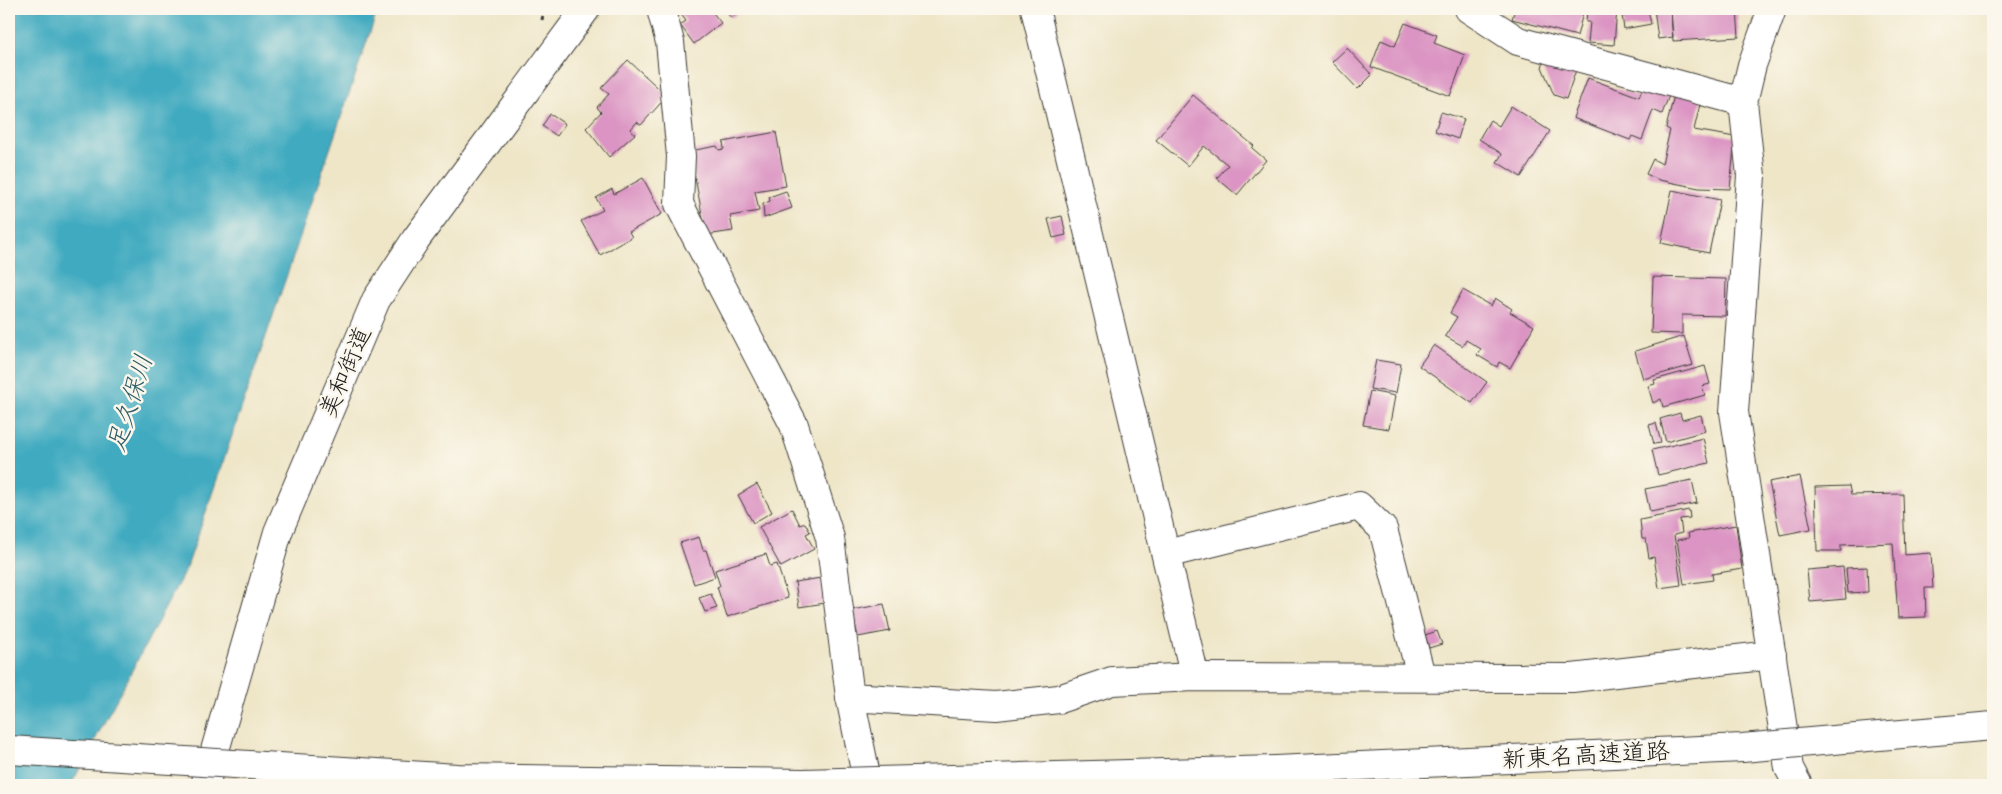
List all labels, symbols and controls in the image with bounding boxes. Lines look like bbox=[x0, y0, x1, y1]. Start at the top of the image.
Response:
street label: 美和街道 bbox=[312, 322, 378, 422]
water label: 足久保川 bbox=[100, 350, 160, 456]
street label: 新東名高速道路 bbox=[1501, 736, 1671, 774]

